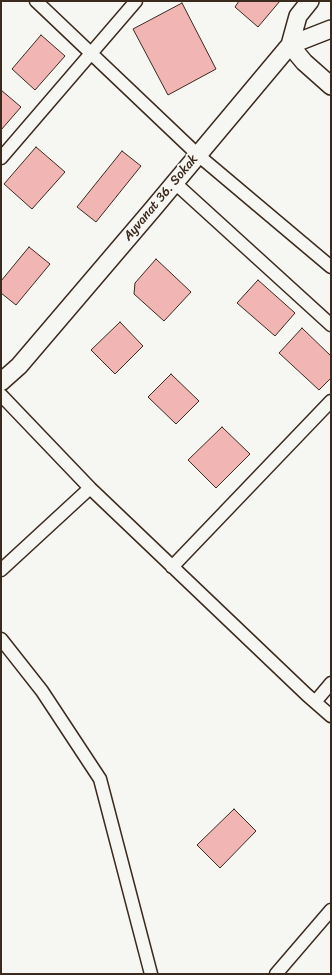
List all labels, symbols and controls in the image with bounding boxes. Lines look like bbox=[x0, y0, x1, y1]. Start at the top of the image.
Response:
street label: Ayvanat 36. Sokak bbox=[121, 152, 201, 244]

